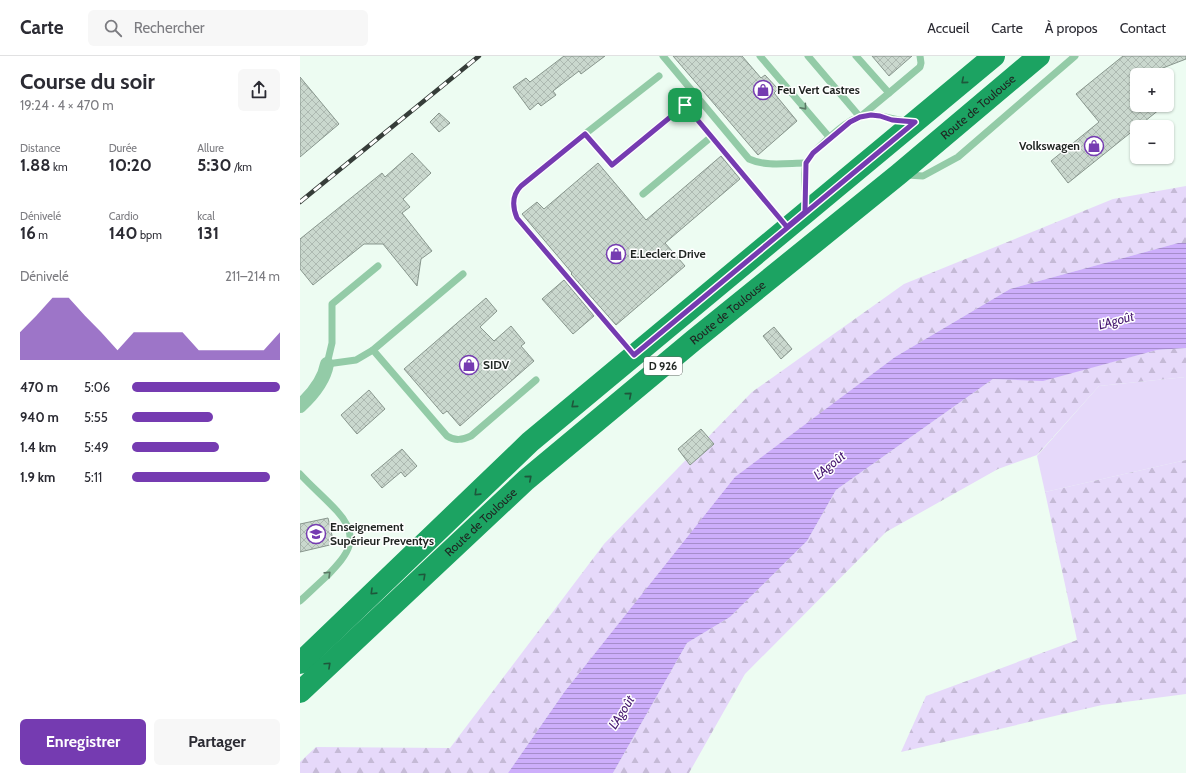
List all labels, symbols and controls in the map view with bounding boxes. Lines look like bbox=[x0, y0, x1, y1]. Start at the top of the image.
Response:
search box bbox=[88, 10, 368, 46]
text: Carte bbox=[20, 16, 64, 39]
icon: search bbox=[102, 17, 124, 39]
text: Rechercher bbox=[134, 19, 205, 37]
text: Accueil bbox=[927, 19, 969, 37]
text: Carte bbox=[991, 19, 1023, 37]
text: À propos bbox=[1045, 19, 1098, 37]
text: Contact bbox=[1120, 19, 1166, 37]
text: Course du soir bbox=[20, 68, 155, 95]
map controls bbox=[1130, 68, 1174, 164]
button: + bbox=[1130, 68, 1174, 112]
button: share bbox=[238, 69, 280, 111]
street label: Route de Toulouse bbox=[937, 71, 1019, 143]
one-way arrow bbox=[962, 76, 969, 83]
shop icon: Feu Vert Castres bbox=[752, 79, 774, 101]
place label: Feu Vert Castres bbox=[777, 82, 860, 97]
pin bbox=[668, 88, 702, 122]
icon: arrive bbox=[674, 94, 696, 116]
text: 19:24 · 4 × 470 m bbox=[20, 97, 114, 113]
one-way arrow bbox=[799, 102, 806, 110]
button: − bbox=[1130, 120, 1174, 164]
shop icon: Volkswagen bbox=[1083, 135, 1105, 157]
place label: Volkswagen bbox=[1019, 138, 1080, 153]
text: Distance bbox=[20, 141, 61, 155]
text: Durée bbox=[109, 141, 137, 155]
text: Allure bbox=[197, 141, 224, 155]
text: 1.88 bbox=[20, 155, 51, 175]
text: 10:20 bbox=[109, 155, 152, 175]
text: 5:30 bbox=[197, 155, 231, 175]
text: km bbox=[51, 160, 68, 174]
text: /km bbox=[231, 160, 252, 174]
text: Dénivelé bbox=[20, 209, 61, 223]
text: Cardio bbox=[109, 209, 139, 223]
text: kcal bbox=[197, 209, 215, 223]
text: 16 bbox=[20, 223, 36, 243]
text: 140 bbox=[109, 223, 138, 243]
text: 131 bbox=[197, 223, 219, 243]
text: m bbox=[36, 228, 48, 242]
text: bpm bbox=[138, 228, 162, 242]
shop icon: E.Leclerc Drive bbox=[605, 243, 627, 265]
place label: E.Leclerc Drive bbox=[630, 246, 706, 261]
text: Dénivelé bbox=[20, 268, 69, 284]
text: 211–214 m bbox=[225, 268, 280, 284]
street label: Route de Toulouse bbox=[686, 277, 768, 348]
water label: L'Agoût bbox=[1096, 307, 1137, 332]
shop icon: SIDV bbox=[458, 354, 480, 376]
place label: SIDV bbox=[483, 357, 510, 372]
road number: D 926 bbox=[644, 357, 682, 375]
text: 470 m bbox=[20, 379, 58, 395]
text: 5:06 bbox=[84, 379, 110, 395]
one-way arrow bbox=[624, 392, 631, 399]
one-way arrow bbox=[571, 401, 578, 408]
text: 940 m bbox=[20, 409, 59, 425]
text: 5:55 bbox=[84, 409, 108, 425]
text: 1.4 km bbox=[20, 439, 56, 455]
text: 5:49 bbox=[84, 439, 109, 455]
water label: L'Agoût bbox=[810, 447, 849, 483]
text: 1.9 km bbox=[20, 469, 55, 485]
text: 5:11 bbox=[84, 469, 102, 485]
one-way arrow bbox=[524, 476, 532, 483]
street label: Route de Toulouse bbox=[441, 485, 520, 559]
one-way arrow bbox=[474, 488, 482, 495]
place label: Enseignement Supérieur Preventys bbox=[330, 519, 434, 548]
school or university icon: Enseignement Supérieur Preventys bbox=[305, 523, 327, 545]
one-way arrow bbox=[323, 571, 331, 579]
one-way arrow bbox=[419, 574, 426, 581]
one-way arrow bbox=[370, 588, 378, 595]
one-way arrow bbox=[324, 663, 331, 670]
water label: L'Agoût bbox=[605, 691, 638, 732]
button: Enregistrer bbox=[20, 719, 146, 765]
button: Partager bbox=[154, 719, 280, 765]

